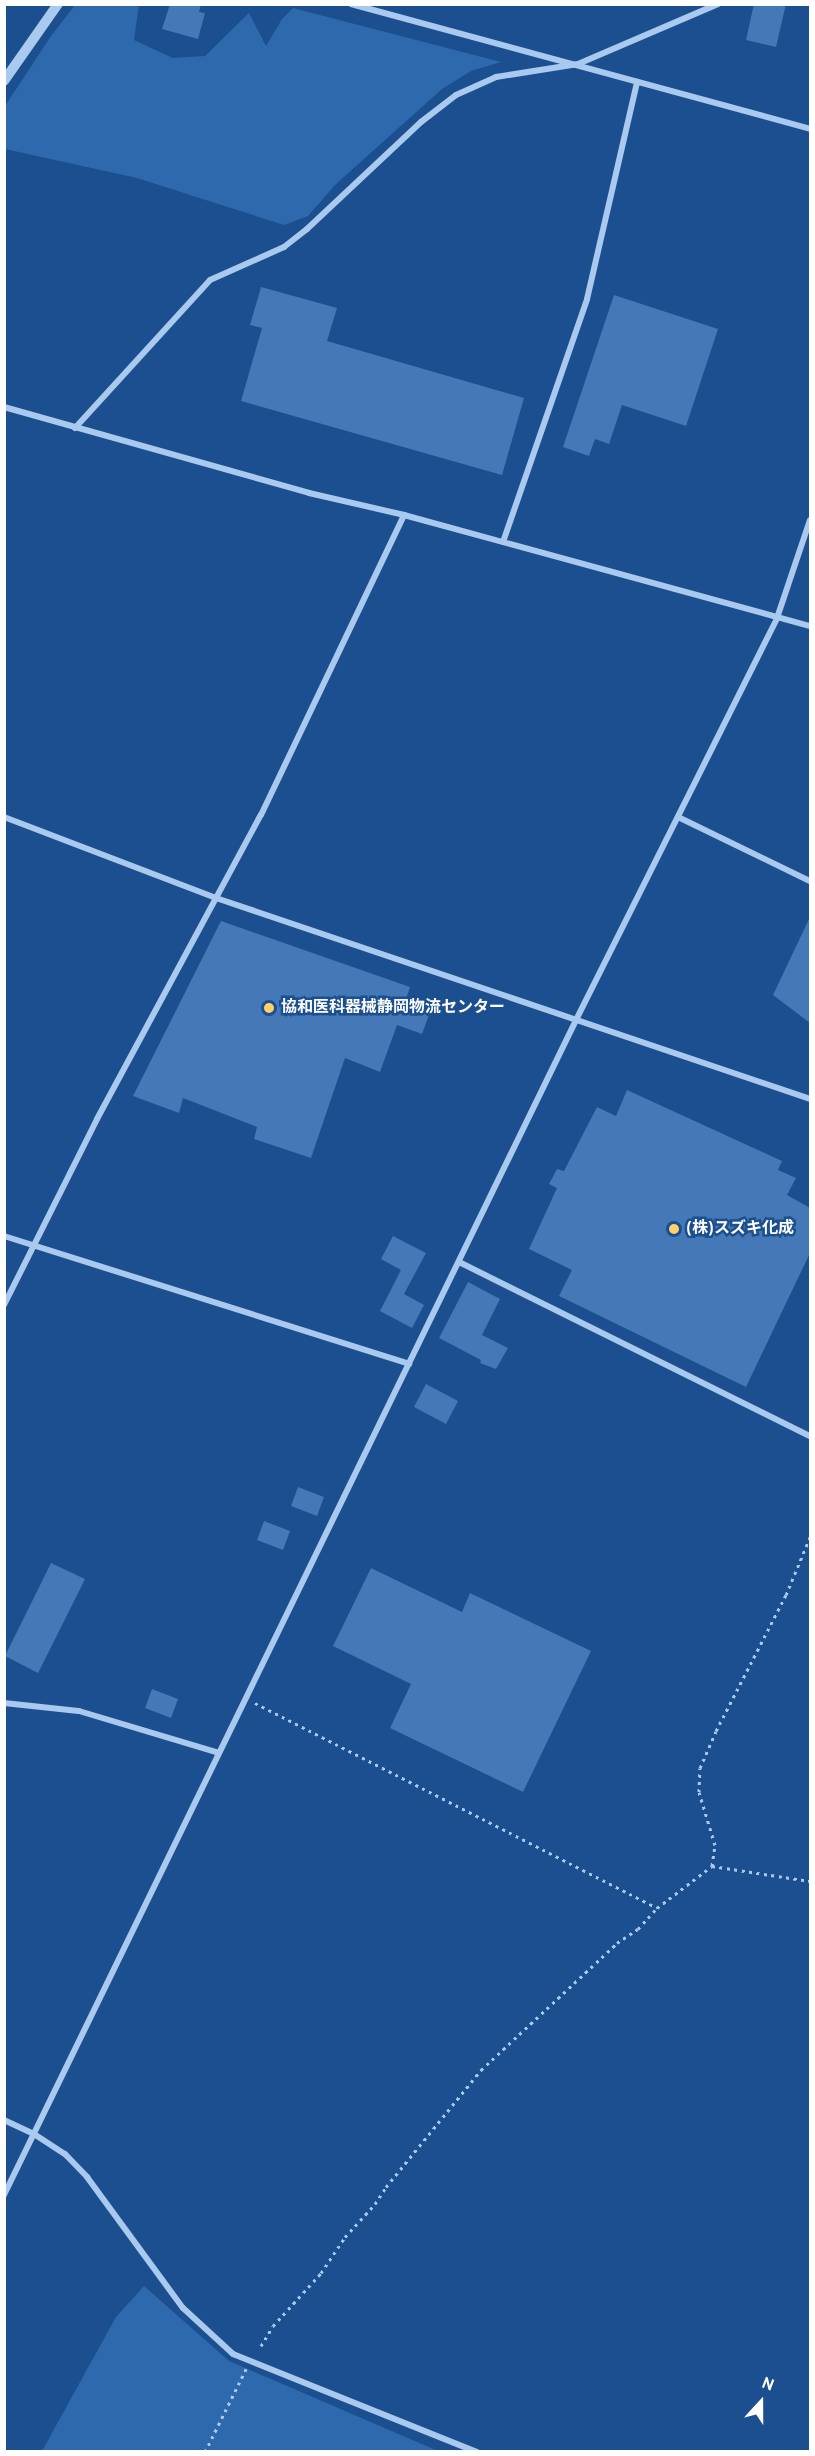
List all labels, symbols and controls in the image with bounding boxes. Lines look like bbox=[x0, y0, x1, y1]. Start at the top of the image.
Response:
place label: 協和医科器械静岡物流センター bbox=[281, 998, 505, 1018]
marker: 協和医科器械静岡物流センター bbox=[262, 1001, 276, 1015]
place label: (株)スズキ化成 bbox=[686, 1219, 794, 1239]
marker: (株)スズキ化成 bbox=[667, 1222, 681, 1236]
north arrow bbox=[731, 2372, 791, 2432]
text: N bbox=[758, 2374, 776, 2397]

